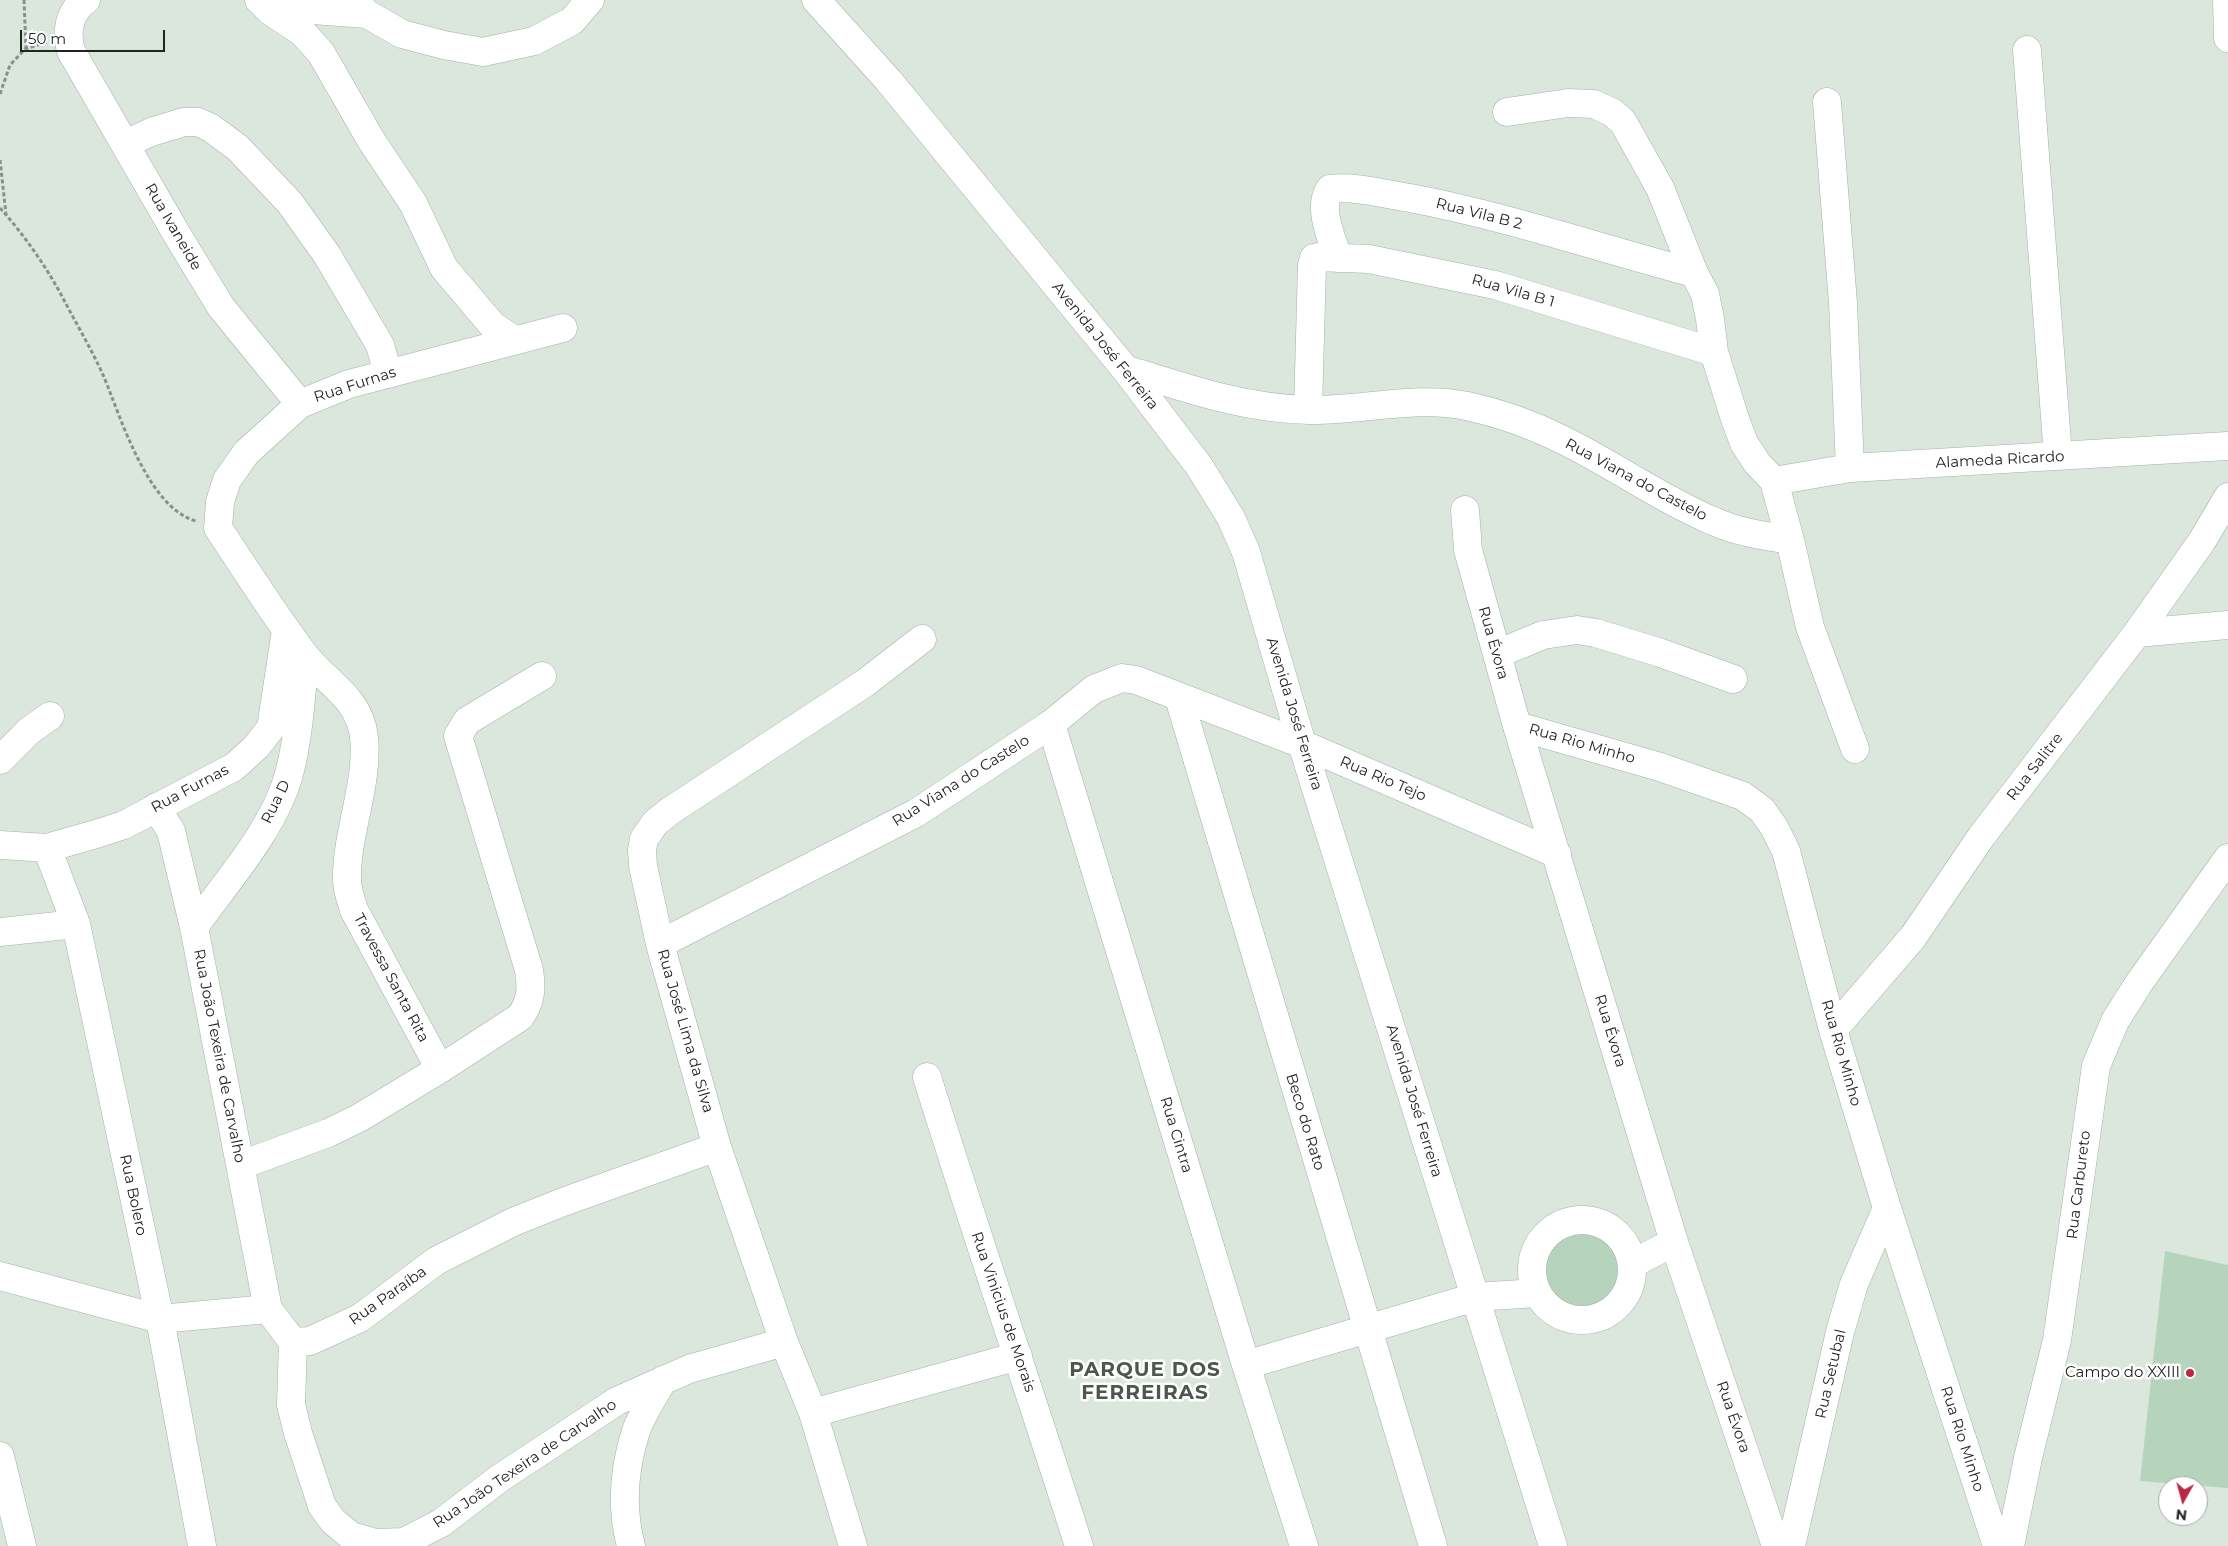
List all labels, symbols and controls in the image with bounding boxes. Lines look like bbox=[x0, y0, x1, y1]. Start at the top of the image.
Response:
scale bar bbox=[22, 20, 168, 52]
text: 50 m bbox=[28, 29, 66, 48]
street label: Rua Ivaneide bbox=[141, 180, 205, 274]
street label: Rua Vila B 2 bbox=[1434, 195, 1524, 233]
street label: Rua Vila B 1 bbox=[1469, 271, 1557, 311]
street label: Avenida José Ferreira bbox=[1048, 279, 1162, 413]
street label: Rua Furnas bbox=[312, 363, 398, 407]
street label: Rua Viana do Castelo bbox=[1562, 435, 1710, 525]
street label: Alameda Ricardo bbox=[1935, 448, 2065, 472]
street label: Rua Évora bbox=[1474, 604, 1512, 682]
street label: Avenida José Ferreira bbox=[1262, 635, 1326, 793]
street label: Rua Rio Minho bbox=[1527, 720, 1637, 768]
street label: Rua Salitre bbox=[2003, 730, 2067, 804]
street label: Rua Viana do Castelo bbox=[889, 731, 1033, 831]
street label: Rua Rio Tejo bbox=[1337, 753, 1429, 805]
street label: Rua Furnas bbox=[148, 761, 232, 817]
street label: Rua D bbox=[258, 777, 294, 827]
street label: Travessa Santa Rita bbox=[349, 911, 433, 1045]
street label: Rua José Lima da Silva bbox=[653, 947, 717, 1115]
street label: Rua João Texeira de Carvalho bbox=[189, 948, 249, 1164]
street label: Rua Évora bbox=[1590, 992, 1630, 1070]
street label: Rua Rio Minho bbox=[1817, 998, 1865, 1108]
street label: Avenida José Ferreira bbox=[1382, 1022, 1446, 1180]
street label: Beco do Rato bbox=[1282, 1071, 1328, 1173]
street label: Rua Cintra bbox=[1156, 1095, 1196, 1175]
street label: Rua Carbureto bbox=[2063, 1130, 2095, 1240]
street label: Rua Bolero bbox=[116, 1153, 150, 1237]
street label: Rua Vinicius de Morais bbox=[967, 1229, 1039, 1395]
street label: Rua Paraíba bbox=[346, 1263, 430, 1329]
street label: Rua Setubal bbox=[1812, 1328, 1850, 1420]
district label: PARQUE DOS FERREIRAS bbox=[1068, 1358, 1222, 1405]
place label: Campo do XXIII bbox=[2065, 1364, 2180, 1382]
marker: Campo do XXIII bbox=[2184, 1367, 2196, 1379]
street label: Rua Évora bbox=[1712, 1379, 1754, 1455]
street label: Rua Rio Minho bbox=[1936, 1384, 1988, 1494]
street label: Rua João Texeira de Carvalho bbox=[430, 1396, 620, 1532]
north arrow bbox=[2158, 1476, 2208, 1526]
text: N bbox=[2175, 1505, 2188, 1525]

